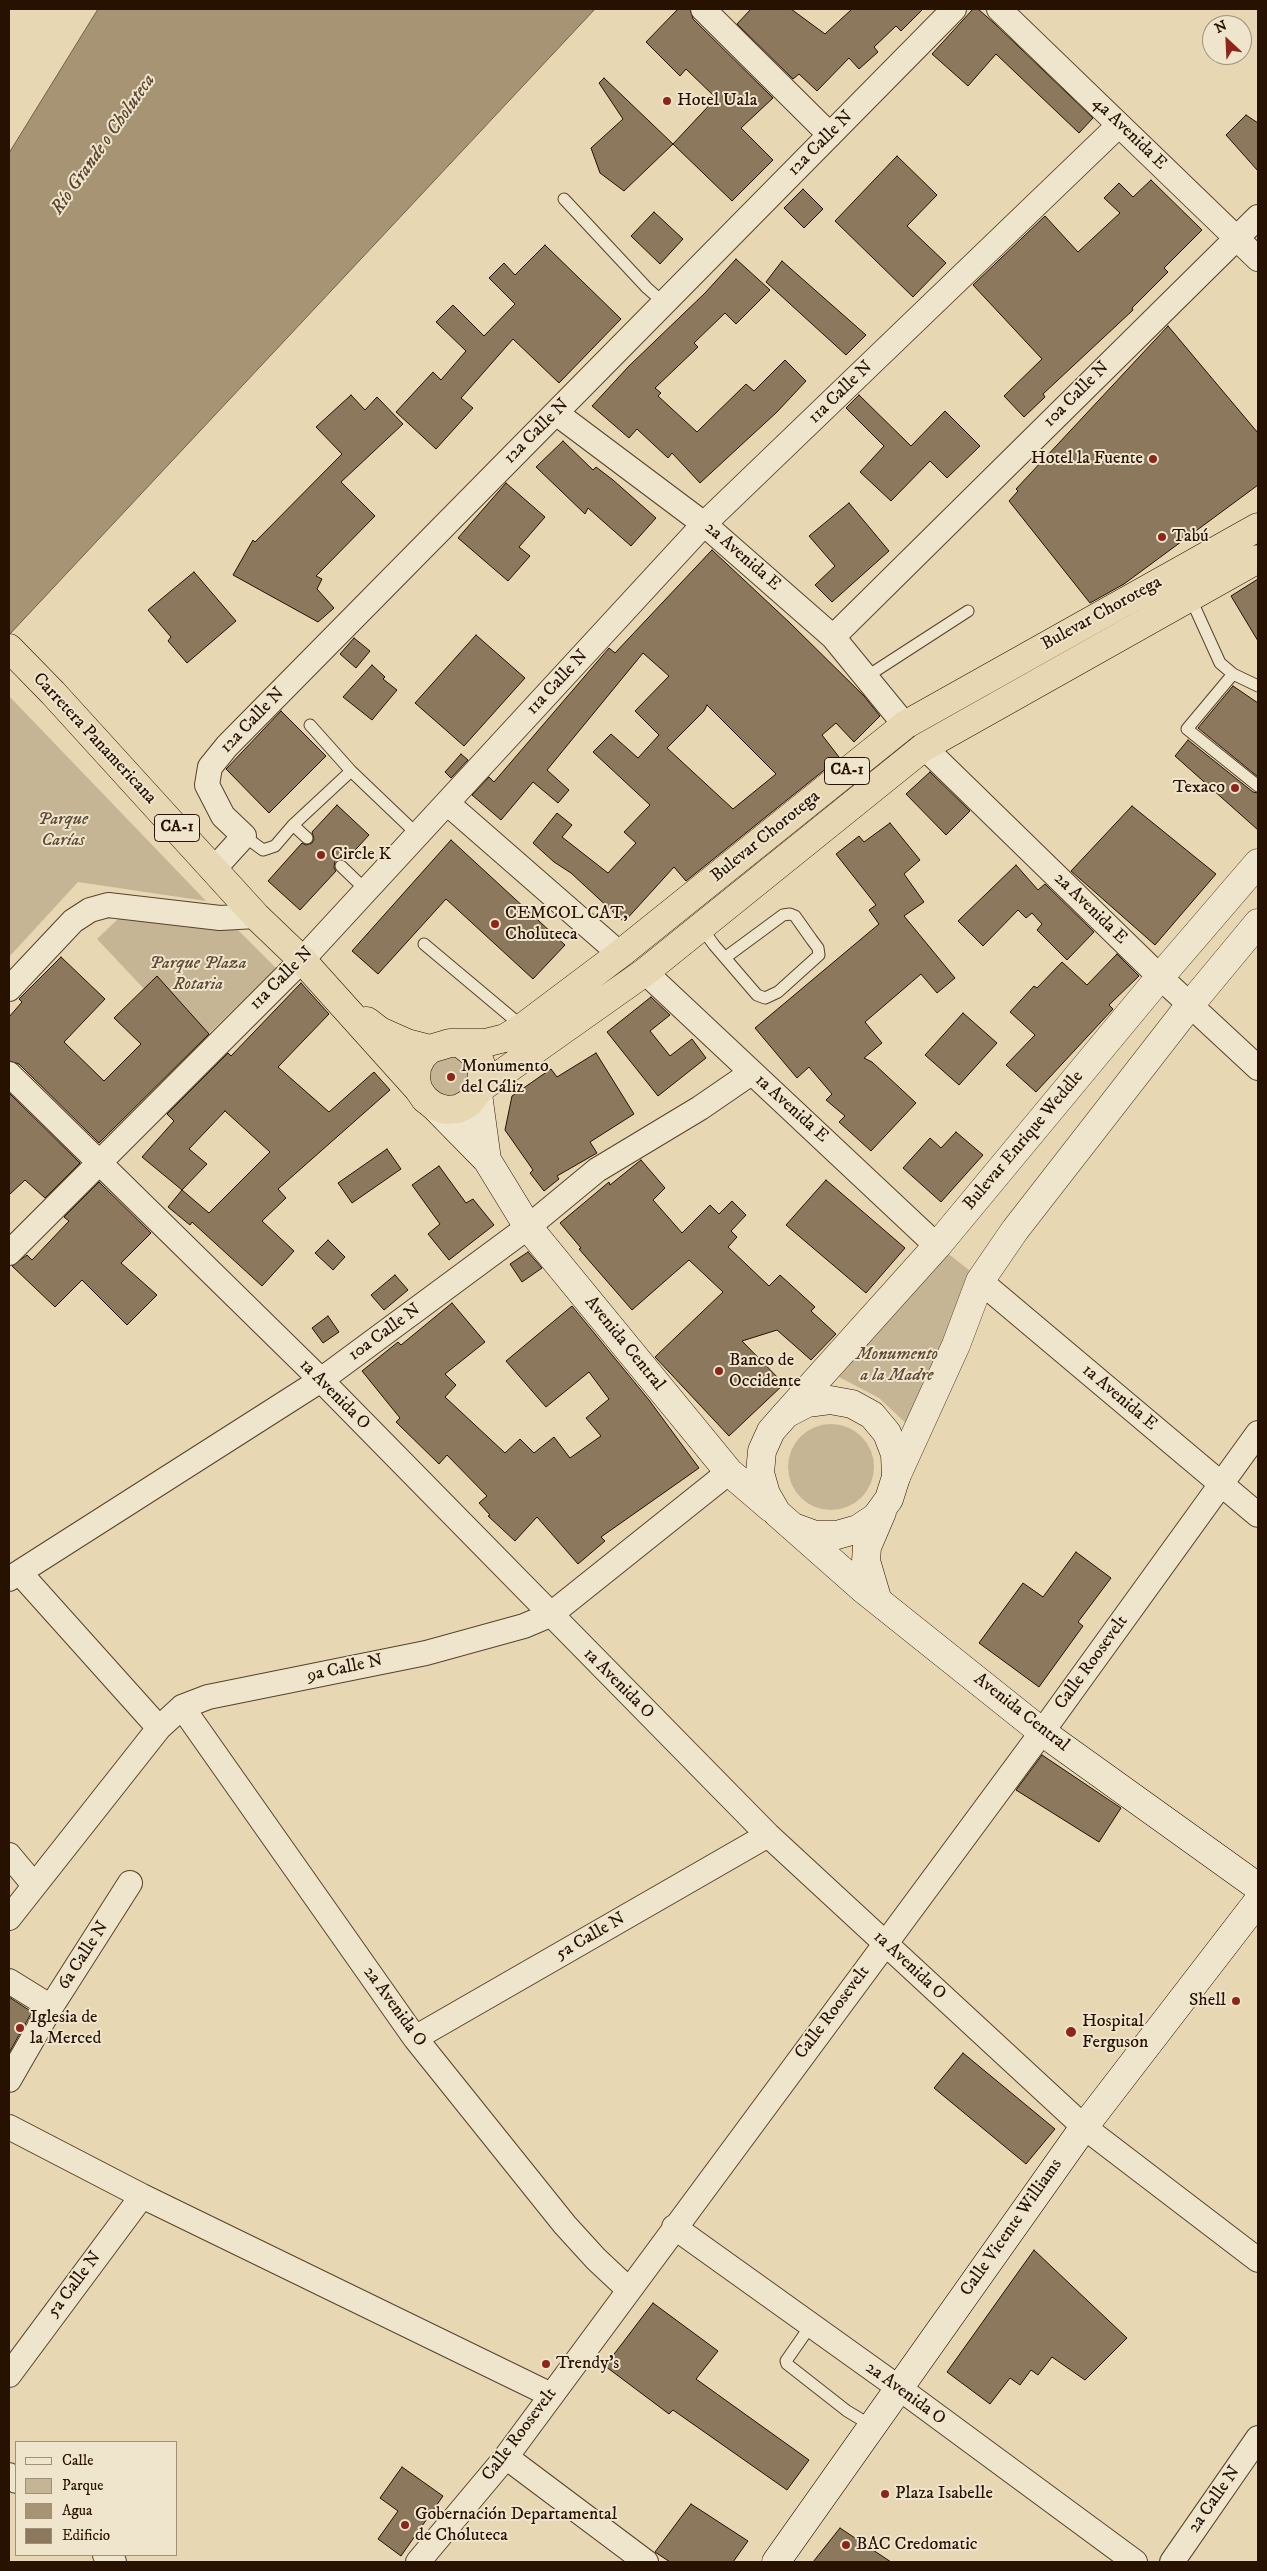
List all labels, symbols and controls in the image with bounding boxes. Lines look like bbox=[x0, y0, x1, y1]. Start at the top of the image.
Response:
north arrow bbox=[1202, 15, 1252, 65]
text: N bbox=[1212, 17, 1230, 38]
water label: Río Grande o Choluteca bbox=[47, 70, 161, 220]
place label: Hotel Uala bbox=[677, 90, 757, 112]
street label: 4a Avenida E bbox=[1087, 93, 1171, 175]
marker: Hotel Uala bbox=[661, 95, 673, 107]
street label: 12a Calle N bbox=[784, 107, 858, 181]
street label: 11a Calle N bbox=[804, 357, 878, 429]
street label: 10a Calle N bbox=[1040, 358, 1114, 432]
street label: 12a Calle N bbox=[500, 395, 574, 469]
place label: Hotel la Fuente bbox=[1031, 448, 1143, 470]
marker: Hotel la Fuente bbox=[1147, 453, 1159, 465]
street label: 2a Avenida E bbox=[699, 518, 785, 596]
place label: Tabú bbox=[1172, 526, 1209, 548]
marker: Tabú bbox=[1156, 531, 1168, 543]
street label: Bulevar Chorotega bbox=[1038, 572, 1166, 656]
street label: 11a Calle N bbox=[522, 646, 594, 720]
street label: Carretera Panamericana bbox=[28, 669, 160, 809]
street label: 12a Calle N bbox=[216, 683, 290, 759]
road number: CA-1 bbox=[824, 758, 870, 784]
place label: Texaco bbox=[1173, 777, 1225, 799]
marker: Texaco bbox=[1229, 782, 1241, 794]
street label: Bulevar Chorotega bbox=[707, 786, 825, 888]
park label: Parque Carías bbox=[38, 809, 88, 852]
road number: CA-1 bbox=[154, 814, 200, 841]
place label: Circle K bbox=[331, 844, 391, 866]
marker: Circle K bbox=[315, 849, 327, 861]
street label: 2a Avenida E bbox=[1049, 869, 1131, 949]
place label: CEMCOL CAT, Choluteca bbox=[505, 903, 628, 946]
marker: CEMCOL CAT, Choluteca bbox=[489, 918, 501, 930]
street label: 11a Calle N bbox=[246, 943, 318, 1015]
park label: Parque Plaza Rotaria bbox=[150, 953, 246, 996]
place label: Monumento del Cáliz bbox=[461, 1056, 549, 1098]
street label: Bulevar Enrique Weddle bbox=[959, 1067, 1089, 1215]
street label: 1a Avenida E bbox=[750, 1070, 832, 1148]
marker: Monumento del Cáliz bbox=[445, 1071, 457, 1083]
street label: Avenida Central bbox=[579, 1292, 669, 1396]
street label: 10a Calle N bbox=[345, 1300, 425, 1366]
park label: Monumento a la Madre bbox=[856, 1344, 938, 1386]
place label: Banco de Occidente bbox=[729, 1350, 801, 1392]
street label: 1a Avenida O bbox=[294, 1355, 374, 1435]
street label: 1a Avenida E bbox=[1077, 1360, 1161, 1436]
marker: Banco de Occidente bbox=[713, 1365, 725, 1377]
street label: Calle Roosevelt bbox=[1051, 1612, 1133, 1714]
street label: 1a Avenida O bbox=[578, 1644, 658, 1724]
street label: 9a Calle N bbox=[305, 1650, 385, 1688]
street label: Avenida Central bbox=[969, 1669, 1073, 1757]
street label: 5a Calle N bbox=[552, 1908, 630, 1966]
street label: 6a Calle N bbox=[54, 1918, 114, 1994]
street label: 1a Avenida O bbox=[868, 1927, 950, 2005]
street label: Calle Roosevelt bbox=[791, 1962, 875, 2064]
street label: 2a Avenida O bbox=[358, 1963, 430, 2051]
place label: Shell bbox=[1189, 1990, 1226, 2012]
marker: Shell bbox=[1230, 1995, 1242, 2007]
place label: Iglesia de la Merced bbox=[30, 2007, 101, 2050]
place label: Hospital Ferguson bbox=[1082, 2011, 1148, 2054]
marker: Iglesia de la Merced bbox=[14, 2022, 26, 2034]
marker: Hospital Ferguson bbox=[1064, 2025, 1078, 2039]
street label: Calle Vicente Williams bbox=[956, 2155, 1068, 2301]
street label: 5a Calle N bbox=[43, 2248, 107, 2322]
place label: Trendy's bbox=[556, 2353, 619, 2375]
marker: Trendy's bbox=[540, 2358, 552, 2370]
street label: 2a Avenida O bbox=[861, 2358, 949, 2430]
street label: Calle Roosevelt bbox=[478, 2384, 562, 2486]
legend bbox=[15, 2441, 178, 2556]
text: Calle bbox=[62, 2451, 94, 2470]
street label: 2a Calle N bbox=[1184, 2462, 1246, 2538]
text: Parque bbox=[62, 2476, 103, 2495]
place label: Plaza Isabelle bbox=[895, 2483, 993, 2505]
marker: Plaza Isabelle bbox=[879, 2488, 891, 2500]
text: Agua bbox=[62, 2501, 92, 2520]
place label: Gobernación Departamental de Choluteca bbox=[415, 2504, 617, 2546]
marker: Gobernación Departamental de Choluteca bbox=[399, 2519, 411, 2531]
text: Edificio bbox=[62, 2526, 110, 2545]
place label: BAC Credomatic bbox=[856, 2534, 978, 2556]
marker: BAC Credomatic bbox=[840, 2539, 852, 2551]

